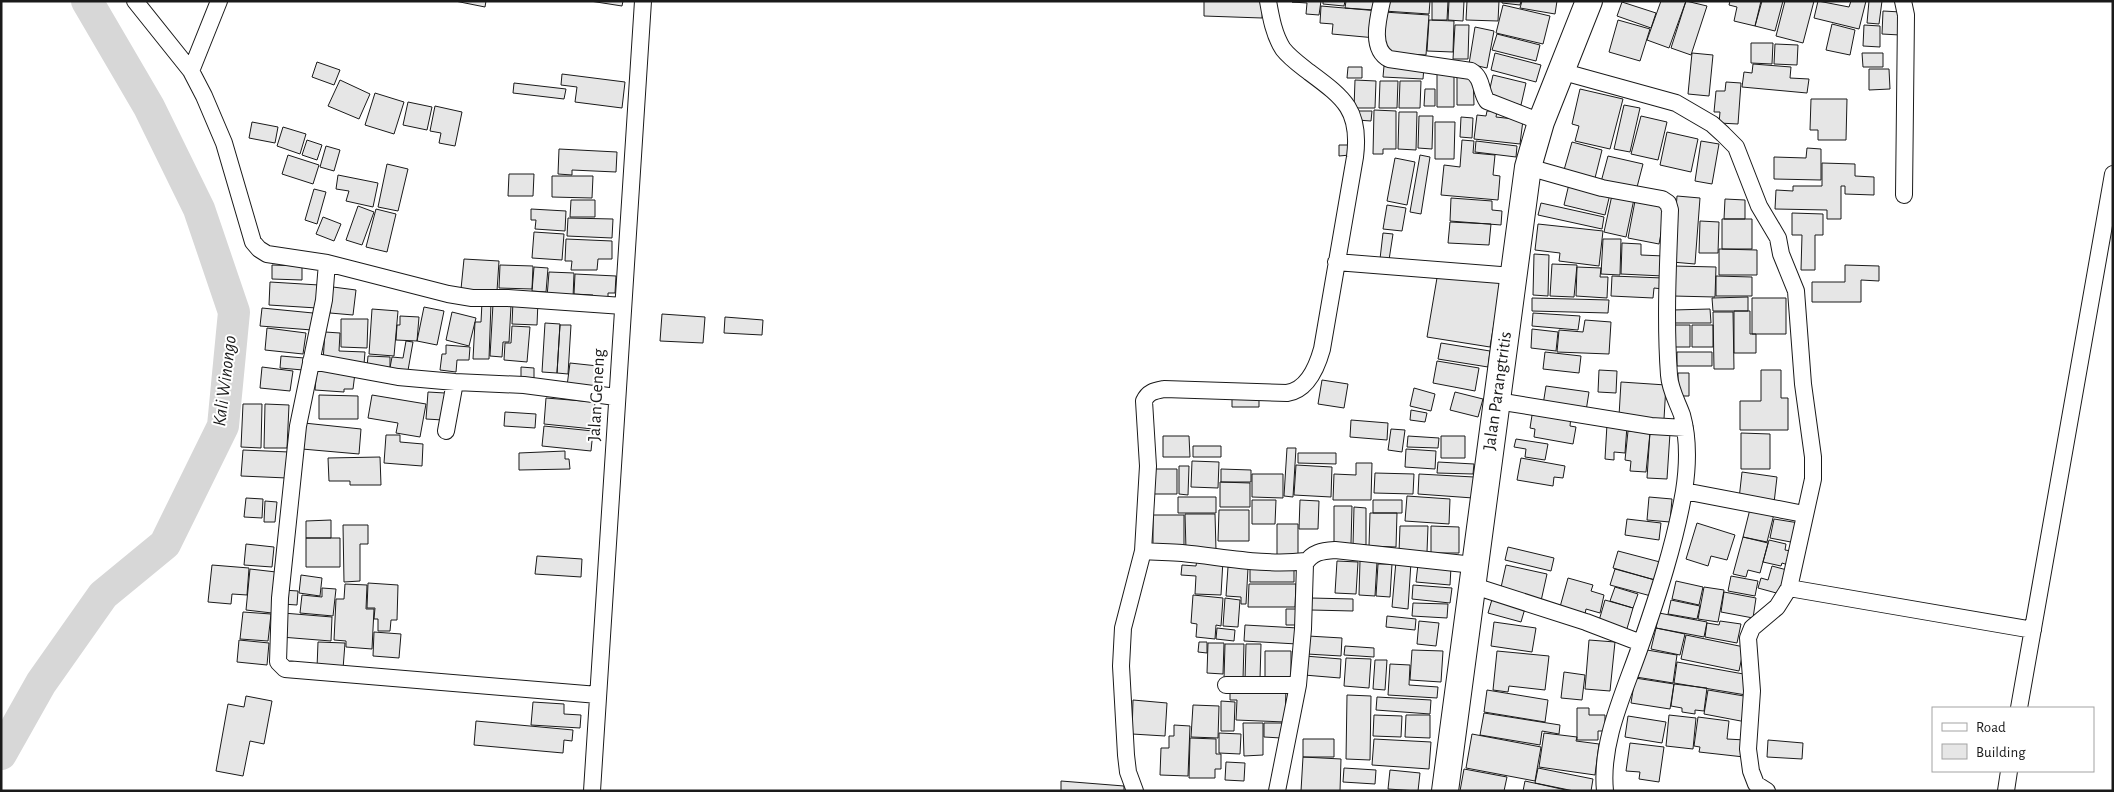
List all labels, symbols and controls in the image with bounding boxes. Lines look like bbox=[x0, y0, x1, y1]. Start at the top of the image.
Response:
street label: Jalan Parangtritis bbox=[1481, 330, 1515, 452]
water label: Kali Winongo bbox=[210, 334, 240, 428]
street label: Jalan Geneng bbox=[586, 348, 608, 442]
legend bbox=[1932, 707, 2094, 772]
text: Road bbox=[1976, 720, 2006, 735]
text: Building bbox=[1976, 745, 2026, 760]

